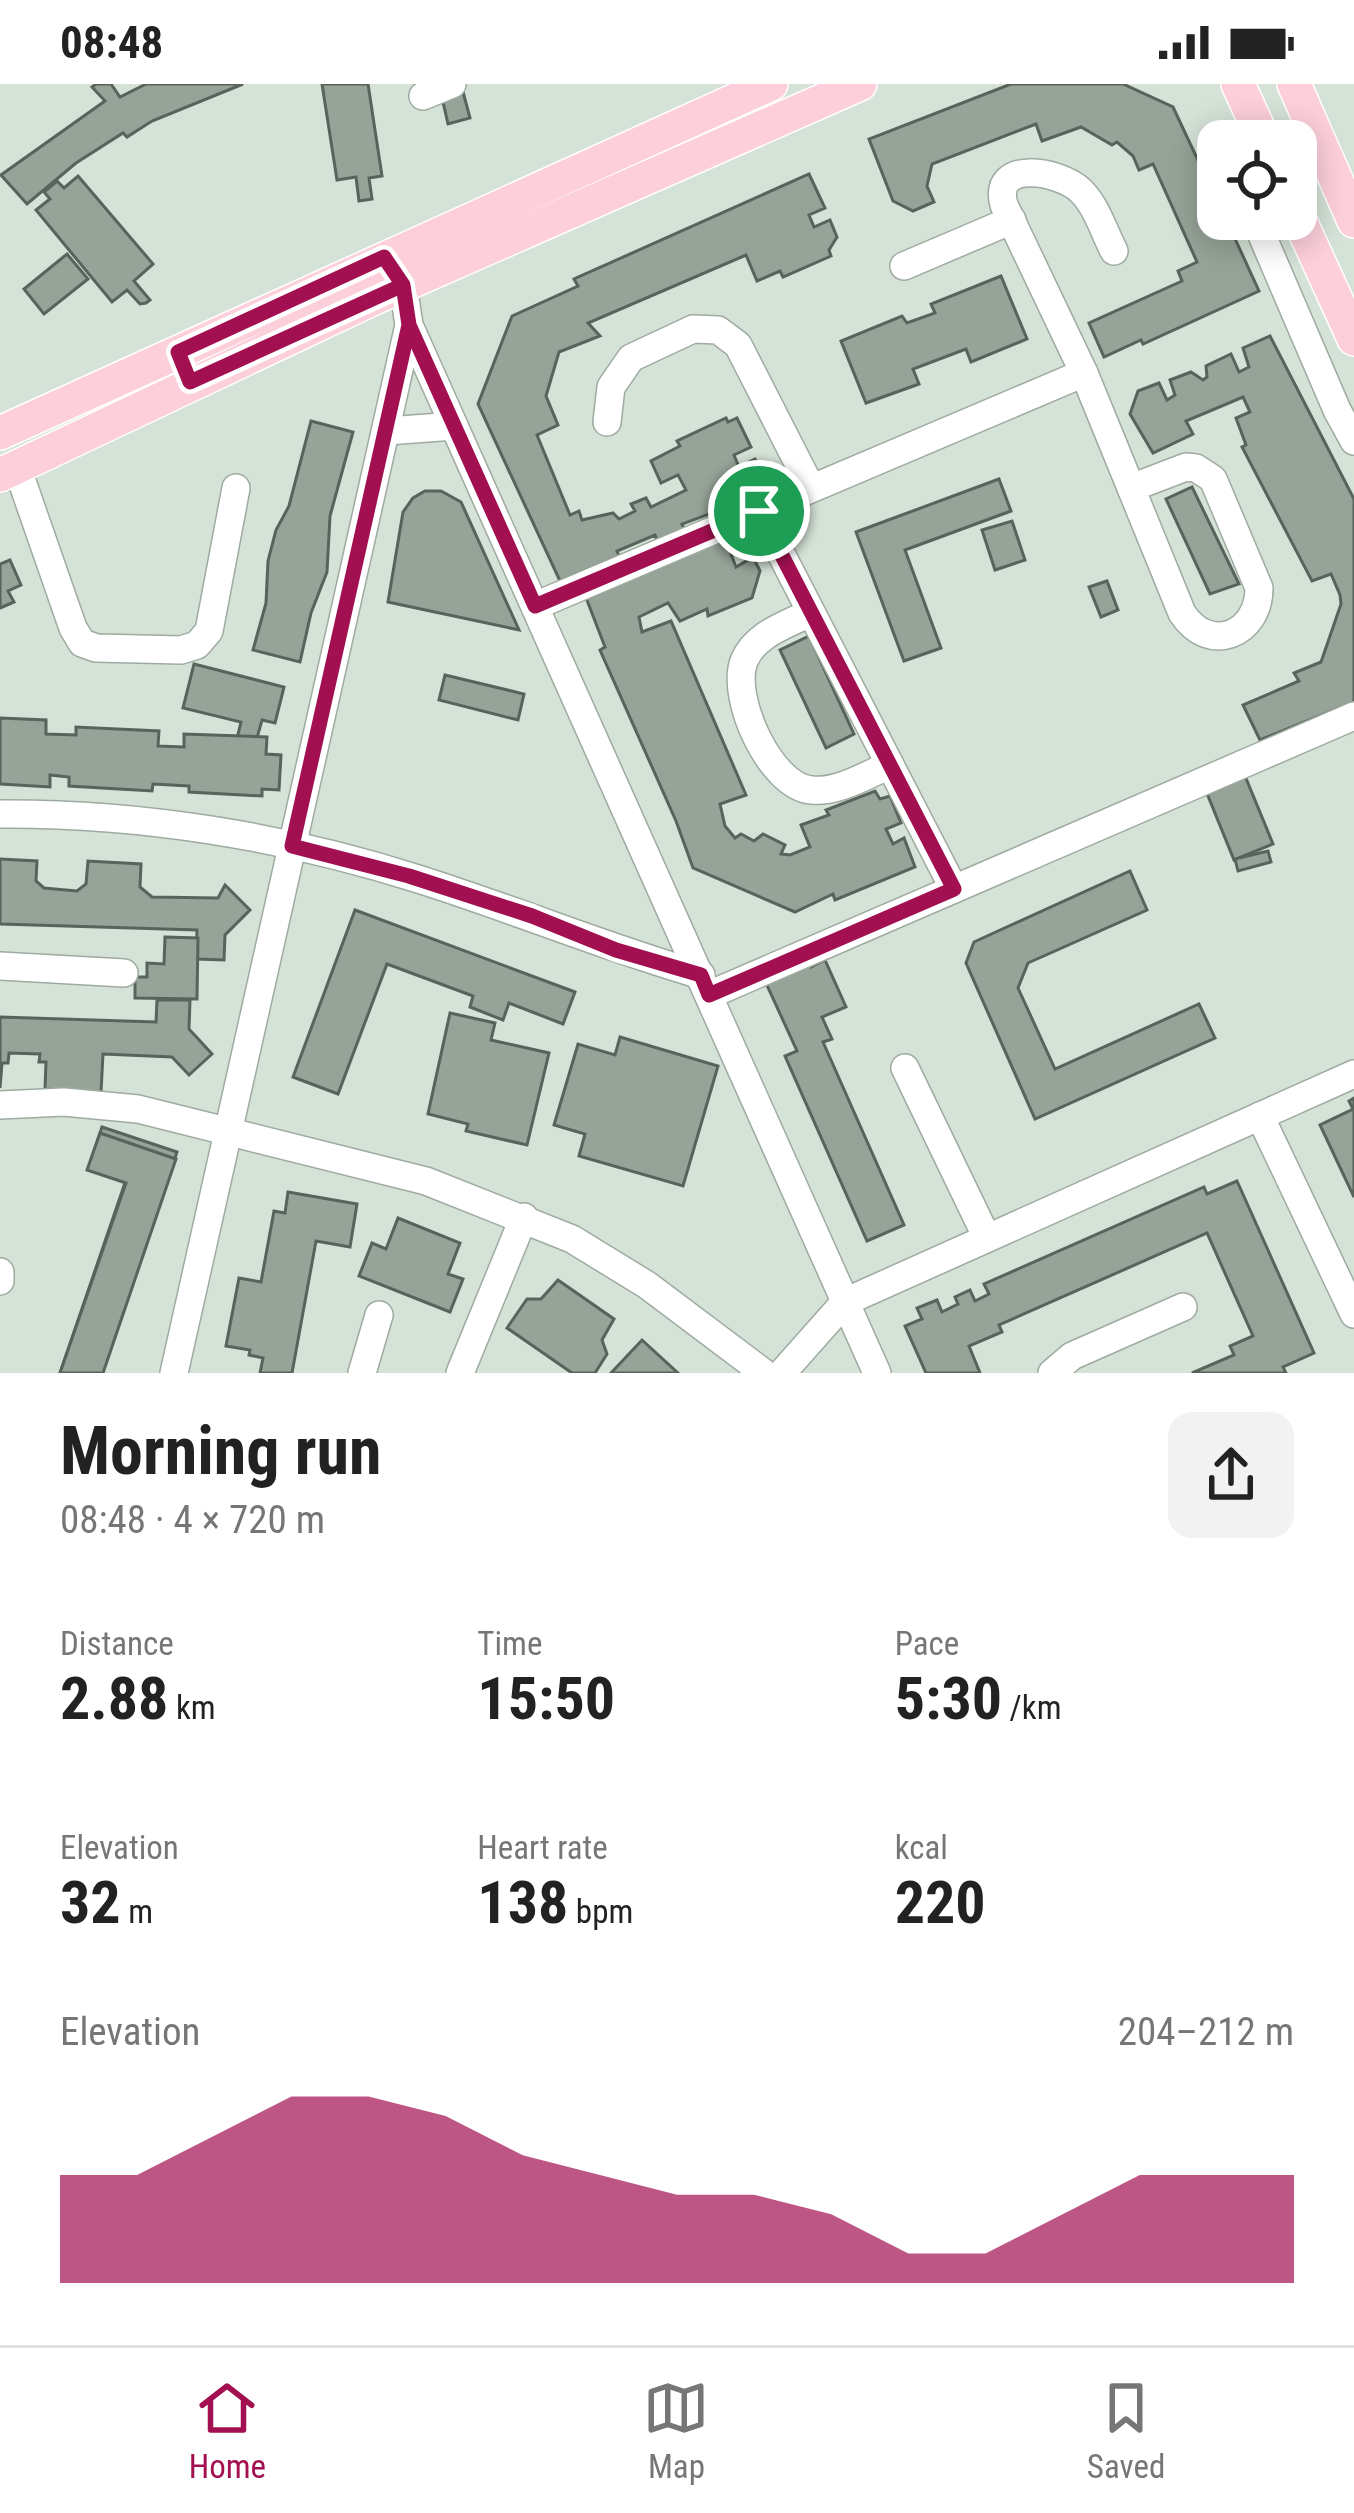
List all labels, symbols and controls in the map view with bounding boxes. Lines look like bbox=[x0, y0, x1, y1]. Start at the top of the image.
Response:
text: 08:48 bbox=[60, 16, 163, 69]
map controls bbox=[1197, 120, 1317, 240]
button: locate bbox=[1197, 120, 1317, 240]
pin bbox=[708, 460, 810, 562]
icon: arrive bbox=[726, 478, 792, 544]
button: share bbox=[1168, 1412, 1294, 1538]
text: Morning run bbox=[60, 1413, 382, 1490]
text: 08:48 · 4 × 720 m bbox=[60, 1497, 325, 1543]
text: Distance bbox=[60, 1624, 174, 1663]
text: Time bbox=[477, 1624, 542, 1663]
text: Pace bbox=[895, 1624, 959, 1663]
text: 2.88 bbox=[60, 1663, 168, 1734]
text: 15:50 bbox=[477, 1663, 615, 1734]
text: 5:30 bbox=[895, 1663, 1002, 1734]
text: km bbox=[168, 1688, 216, 1727]
text: /km bbox=[1002, 1688, 1062, 1727]
text: Elevation bbox=[60, 1828, 179, 1867]
text: Heart rate bbox=[477, 1828, 608, 1867]
text: kcal bbox=[895, 1828, 948, 1867]
text: 32 bbox=[60, 1867, 121, 1938]
text: 138 bbox=[477, 1867, 568, 1938]
text: 220 bbox=[895, 1867, 986, 1938]
text: m bbox=[121, 1892, 153, 1931]
text: bpm bbox=[568, 1892, 633, 1931]
text: Elevation bbox=[60, 2009, 200, 2055]
text: 204–212 m bbox=[1118, 2009, 1294, 2055]
tab: Home bbox=[189, 2375, 266, 2486]
tab: Map bbox=[643, 2375, 709, 2486]
tab: Saved bbox=[1087, 2375, 1165, 2486]

